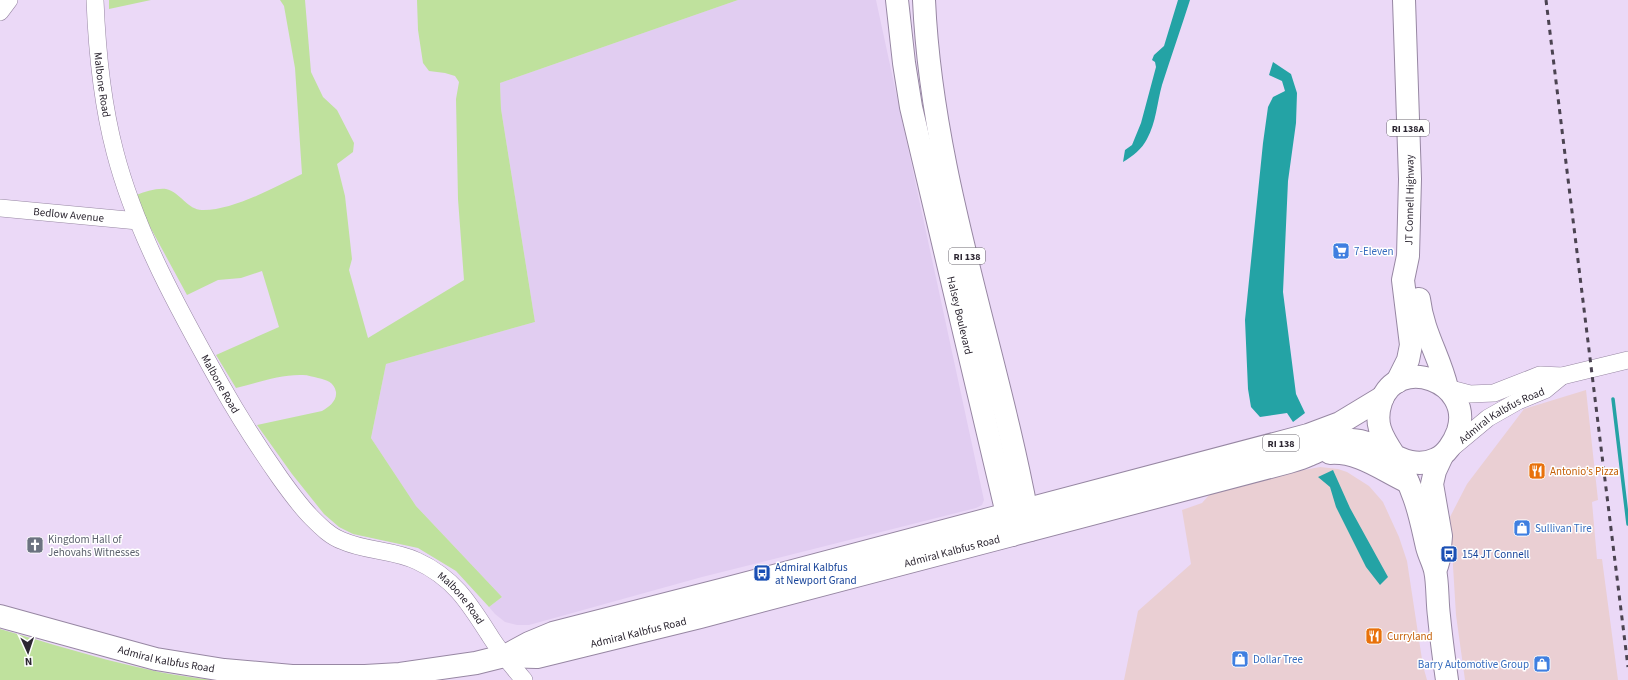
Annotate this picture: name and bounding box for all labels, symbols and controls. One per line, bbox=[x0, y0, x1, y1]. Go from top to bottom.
street label: Malbone Road bbox=[90, 51, 114, 119]
road number: RI 138A bbox=[1387, 120, 1429, 136]
street label: JT Connell Highway bbox=[1401, 154, 1418, 246]
street label: Bedlow Avenue bbox=[33, 204, 105, 226]
supermarket icon: 7-Eleven bbox=[1331, 241, 1351, 261]
place label: 7-Eleven bbox=[1354, 244, 1394, 259]
road number: RI 138 bbox=[949, 248, 985, 264]
street label: Halsey Boulevard bbox=[943, 275, 976, 356]
street label: Malbone Road bbox=[197, 352, 243, 416]
street label: Admiral Kalbfus Road bbox=[1456, 384, 1547, 447]
road number: RI 138 bbox=[1263, 435, 1299, 451]
restaurant icon: Antonio’s Pizza bbox=[1527, 461, 1547, 481]
place label: Antonio’s Pizza bbox=[1550, 464, 1619, 479]
shop icon: Sullivan Tire bbox=[1512, 518, 1532, 538]
place label: Sullivan Tire bbox=[1535, 521, 1592, 536]
place label: Kingdom Hall of Jehovahs Witnesses bbox=[48, 532, 140, 560]
street label: Admiral Kalbfus Road bbox=[903, 532, 1002, 571]
church icon: Kingdom Hall of Jehovahs Witnesses bbox=[25, 535, 45, 555]
bus stop icon: 154 JT Connell bbox=[1439, 544, 1459, 564]
place label: 154 JT Connell bbox=[1462, 547, 1530, 562]
place label: Admiral Kalbfus at Newport Grand bbox=[775, 560, 857, 588]
bus stop icon: Admiral Kalbfus at Newport Grand bbox=[752, 563, 772, 583]
street label: Malbone Road bbox=[434, 568, 488, 627]
street label: Admiral Kalbfus Road bbox=[589, 614, 688, 652]
restaurant icon: Curryland bbox=[1364, 626, 1384, 646]
place label: Curryland bbox=[1387, 629, 1433, 644]
north arrow bbox=[8, 632, 48, 672]
street label: Admiral Kalbfus Road bbox=[116, 642, 216, 676]
shop icon: Dollar Tree bbox=[1230, 649, 1250, 669]
place label: Dollar Tree bbox=[1253, 652, 1303, 667]
text: N bbox=[24, 654, 33, 669]
shop icon: Barry Automotive Group bbox=[1532, 654, 1552, 674]
place label: Barry Automotive Group bbox=[1418, 657, 1529, 672]

